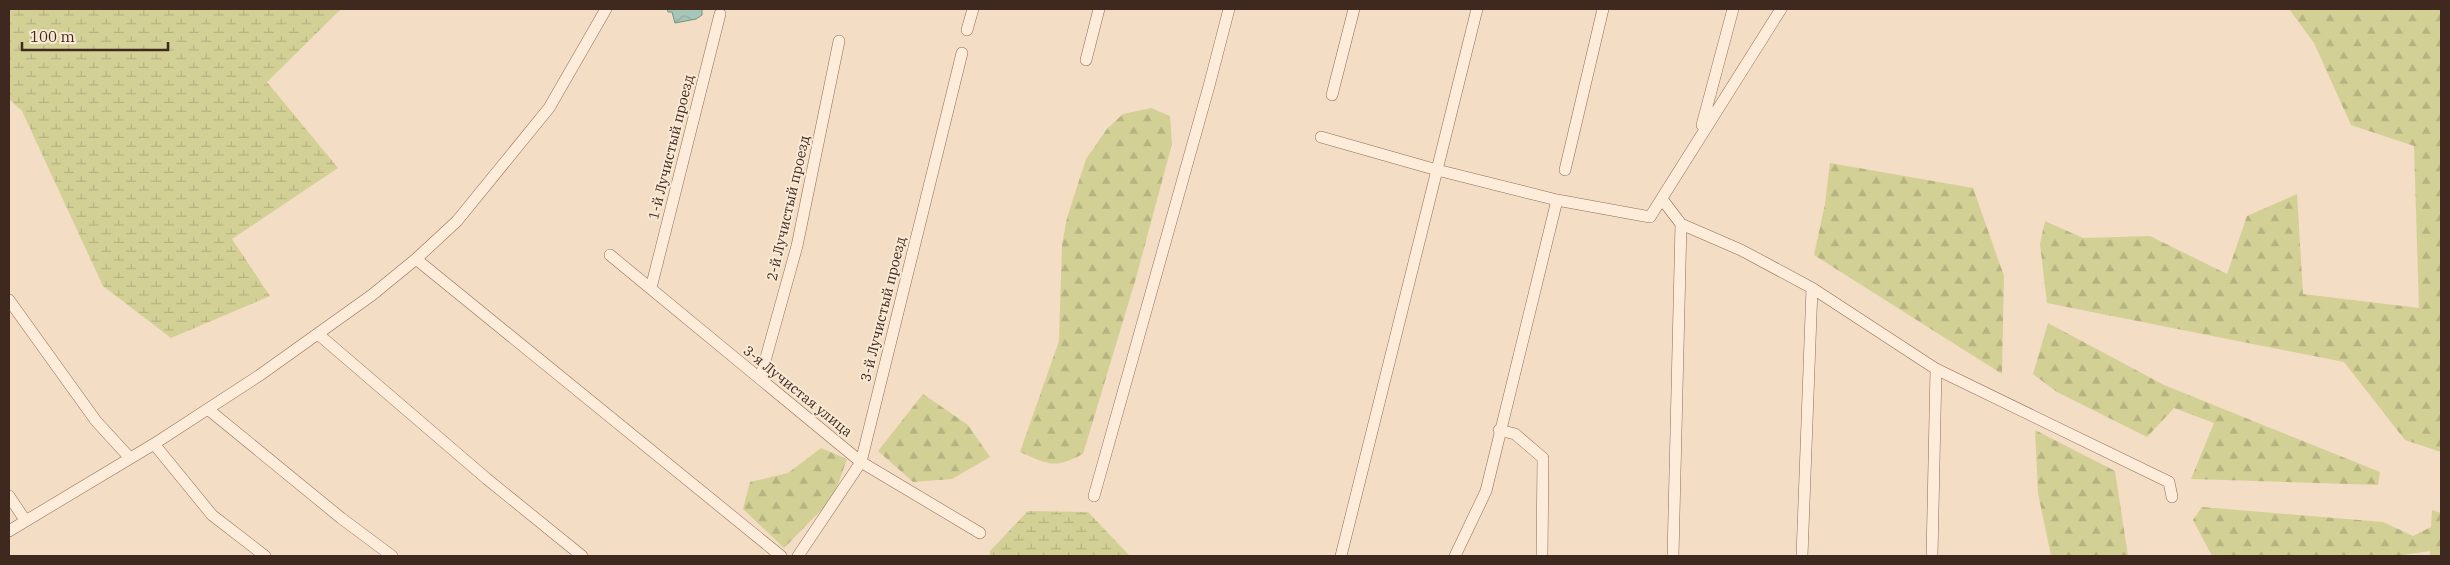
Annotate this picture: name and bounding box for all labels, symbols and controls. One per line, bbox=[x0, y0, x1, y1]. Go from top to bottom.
scale bar bbox=[22, 20, 169, 52]
text: 100 m bbox=[30, 27, 75, 46]
street label: 1-й Лучистый проезд bbox=[644, 72, 698, 221]
street label: 2-й Лучистый проезд bbox=[762, 133, 814, 282]
street label: 3-й Лучистый проезд bbox=[856, 234, 910, 383]
street label: 3-я Лучистая улица bbox=[740, 341, 857, 441]

